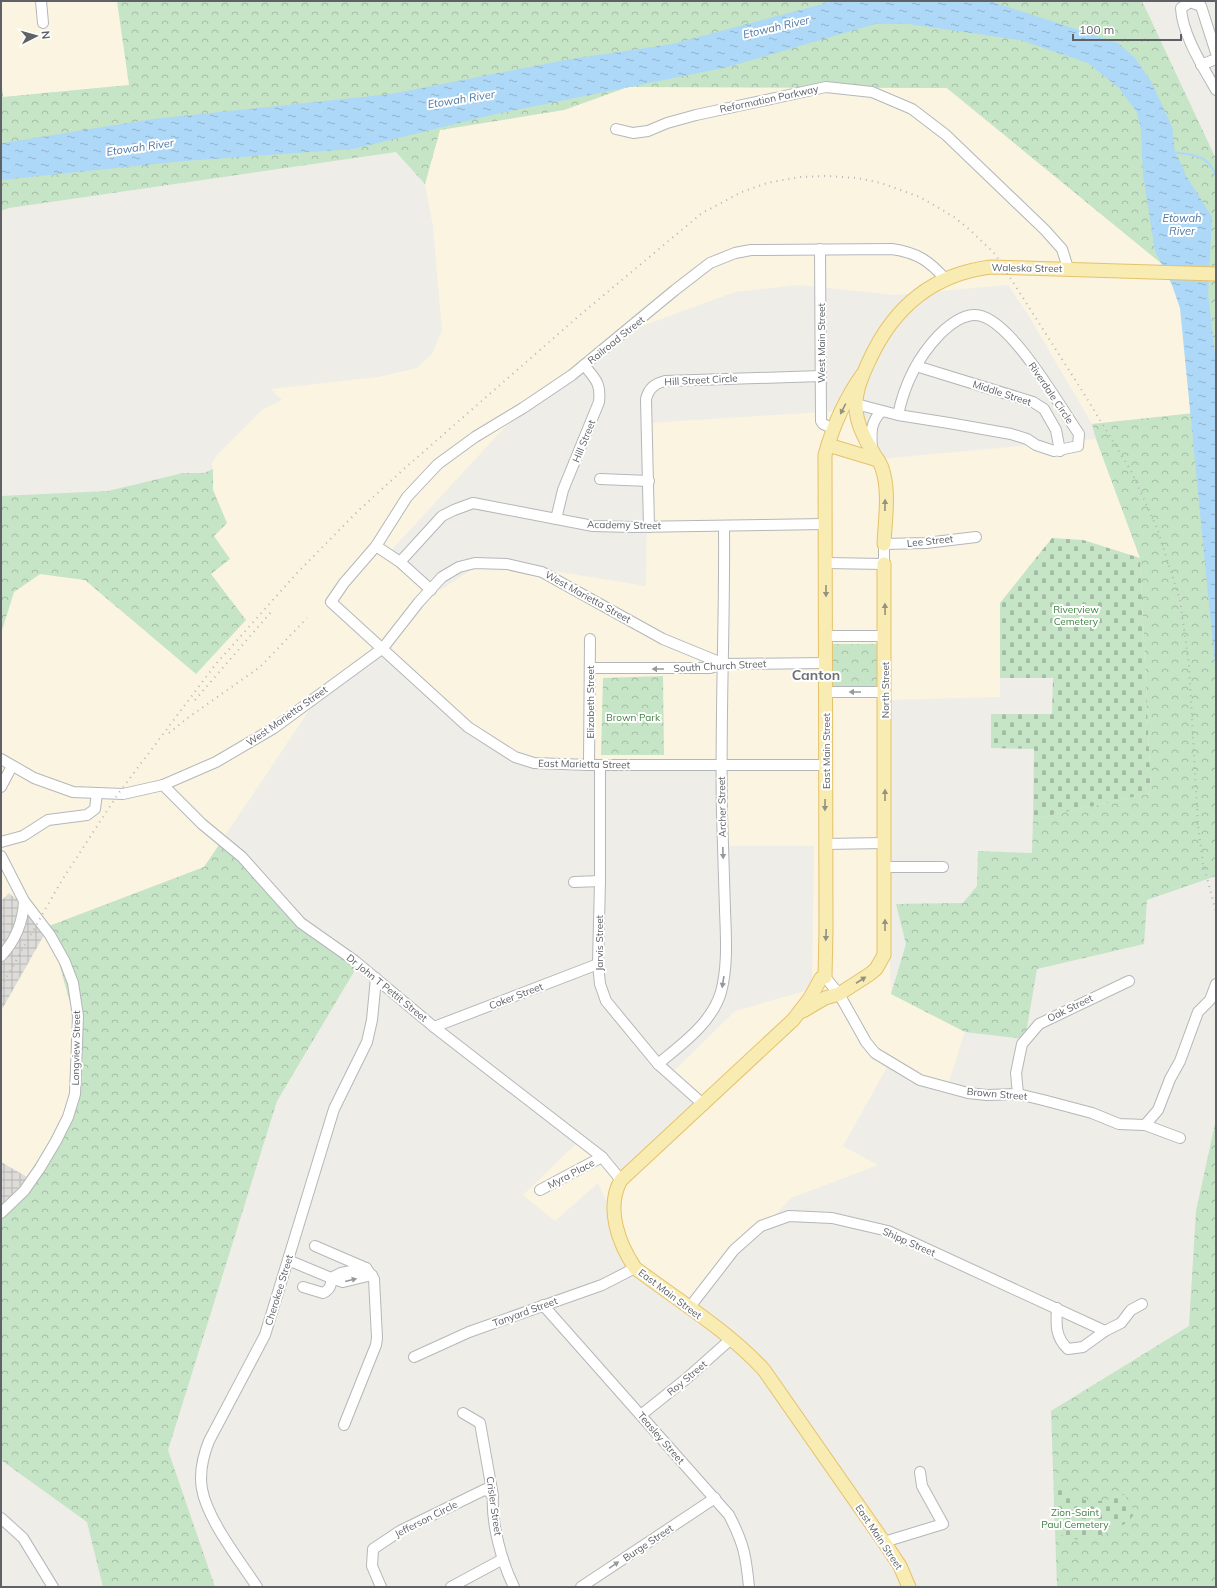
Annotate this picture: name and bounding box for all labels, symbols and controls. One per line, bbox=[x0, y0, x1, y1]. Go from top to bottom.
water label: Etowah River bbox=[741, 12, 812, 41]
north arrow bbox=[16, 16, 56, 56]
scale bar bbox=[1073, 16, 1181, 42]
text: 100 m bbox=[1079, 22, 1114, 37]
text: N bbox=[39, 30, 53, 40]
street label: Reformation Parkway bbox=[719, 82, 820, 116]
water label: Etowah River bbox=[426, 87, 497, 111]
water label: Etowah River bbox=[105, 135, 176, 159]
water label: Etowah River bbox=[1163, 211, 1201, 238]
street label: Waleska Street bbox=[992, 261, 1063, 275]
street label: West Main Street bbox=[815, 302, 828, 383]
street label: Railroad Street bbox=[585, 313, 647, 367]
street label: Riverdale Circle bbox=[1026, 360, 1076, 426]
street label: Hill Street Circle bbox=[664, 372, 738, 388]
street label: Middle Street bbox=[971, 377, 1034, 409]
one-way arrow bbox=[839, 403, 846, 415]
street label: Hill Street bbox=[570, 417, 599, 464]
one-way arrow bbox=[882, 498, 888, 511]
street label: Academy Street bbox=[587, 518, 662, 532]
street label: Lee Street bbox=[906, 532, 954, 550]
street label: West Marietta Street bbox=[543, 568, 634, 626]
one-way arrow bbox=[823, 585, 829, 598]
one-way arrow bbox=[882, 602, 888, 615]
park label: Riverview Cemetery bbox=[1053, 603, 1099, 628]
street label: South Church Street bbox=[673, 657, 767, 675]
street label: North Street bbox=[879, 661, 892, 718]
street label: Elizabeth Street bbox=[584, 665, 597, 738]
one-way arrow bbox=[651, 666, 664, 672]
district label: Canton bbox=[792, 666, 840, 684]
street label: West Marietta Street bbox=[244, 683, 331, 749]
one-way arrow bbox=[848, 689, 861, 695]
park label: Brown Park bbox=[606, 711, 661, 724]
street label: East Main Street bbox=[820, 713, 833, 789]
street label: East Marietta Street bbox=[538, 757, 631, 771]
street label: Archer Street bbox=[715, 776, 729, 838]
one-way arrow bbox=[882, 788, 888, 801]
one-way arrow bbox=[822, 799, 828, 812]
one-way arrow bbox=[720, 847, 727, 859]
street label: Jarvis Street bbox=[593, 914, 606, 971]
one-way arrow bbox=[882, 918, 888, 931]
one-way arrow bbox=[823, 929, 829, 942]
street label: Dr John T Pettit Street bbox=[344, 951, 430, 1025]
one-way arrow bbox=[719, 976, 725, 988]
one-way arrow bbox=[855, 976, 867, 983]
street label: Coker Street bbox=[487, 980, 545, 1012]
street label: Oak Street bbox=[1045, 991, 1095, 1025]
street label: Longview Street bbox=[69, 1010, 83, 1086]
street label: Brown Street bbox=[966, 1085, 1028, 1103]
street label: Myra Place bbox=[545, 1156, 597, 1192]
street label: Shipp Street bbox=[880, 1225, 938, 1260]
street label: Cherokee Street bbox=[262, 1252, 296, 1327]
street label: East Main Street bbox=[636, 1266, 705, 1322]
one-way arrow bbox=[345, 1276, 358, 1282]
street label: Tanyard Street bbox=[491, 1294, 560, 1330]
street label: Roy Street bbox=[664, 1357, 710, 1398]
street label: Teasley Street bbox=[635, 1409, 688, 1467]
street label: Crisler Street bbox=[483, 1476, 505, 1537]
street label: Jefferson Circle bbox=[392, 1498, 460, 1540]
street label: East Main Street bbox=[852, 1502, 906, 1573]
park label: Zion-Saint Paul Cemetery bbox=[1041, 1506, 1109, 1531]
street label: Burge Street bbox=[620, 1521, 676, 1565]
one-way arrow bbox=[608, 1562, 619, 1569]

